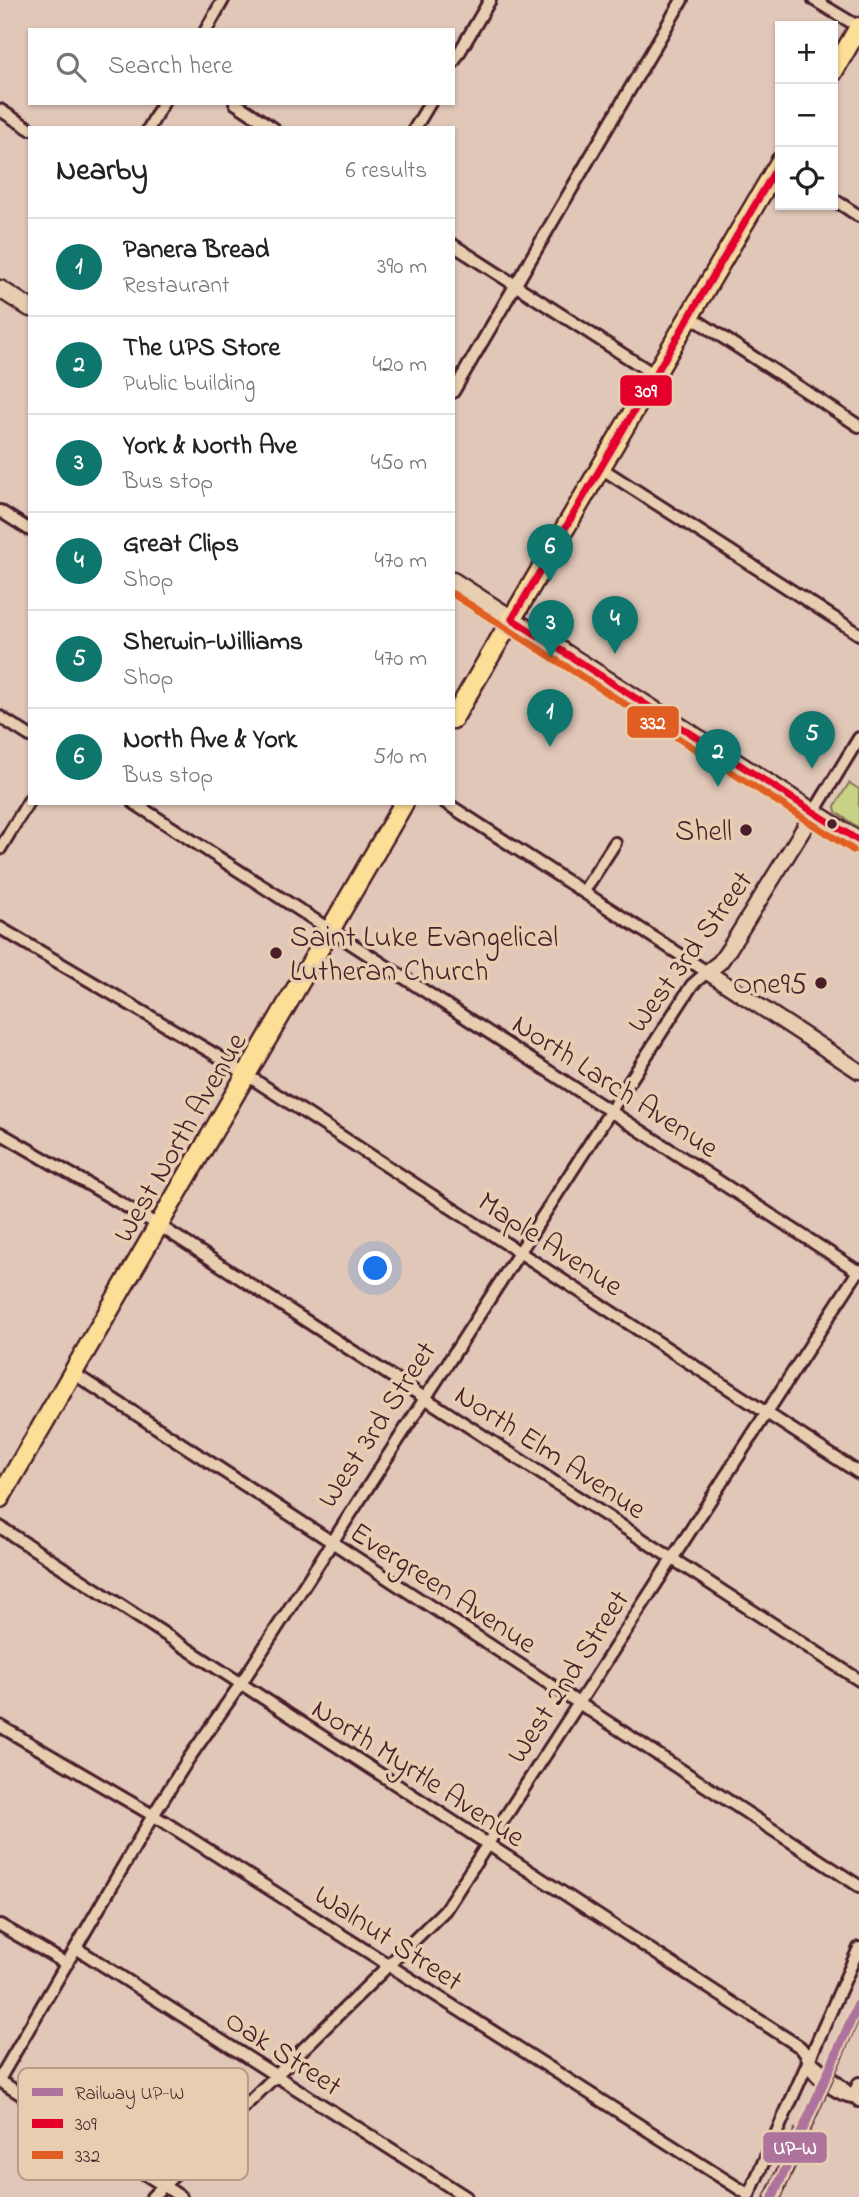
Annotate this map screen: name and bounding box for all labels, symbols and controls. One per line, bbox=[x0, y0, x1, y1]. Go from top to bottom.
map controls bbox=[775, 21, 838, 210]
button: + bbox=[775, 21, 838, 84]
search box bbox=[28, 28, 455, 105]
icon: search bbox=[52, 48, 90, 86]
text: Search here bbox=[108, 48, 233, 86]
button: − bbox=[775, 84, 838, 147]
button: locate bbox=[775, 147, 838, 210]
text: Nearby bbox=[56, 150, 148, 194]
text: 6 results bbox=[346, 155, 427, 188]
text: Panera Bread bbox=[123, 232, 269, 270]
text: 1 bbox=[75, 251, 83, 284]
text: 390 m bbox=[377, 251, 427, 284]
text: Restaurant bbox=[123, 270, 230, 303]
text: The UPS Store bbox=[123, 330, 280, 368]
text: 2 bbox=[73, 349, 85, 382]
text: 420 m bbox=[373, 349, 427, 382]
text: Public building bbox=[123, 368, 255, 401]
line badge: 309 bbox=[619, 374, 673, 407]
text: 309 bbox=[634, 379, 657, 406]
text: York & North Ave bbox=[123, 428, 297, 466]
text: 3 bbox=[74, 447, 84, 480]
text: 450 m bbox=[371, 447, 427, 480]
text: Bus stop bbox=[123, 466, 213, 499]
pin: 6 bbox=[527, 524, 573, 582]
text: Great Clips bbox=[123, 526, 239, 564]
text: 4 bbox=[74, 545, 84, 578]
text: 470 m bbox=[375, 545, 427, 578]
text: Shop bbox=[123, 564, 173, 597]
pin: 4 bbox=[592, 596, 638, 654]
pin: 3 bbox=[528, 600, 574, 658]
text: Sherwin-Williams bbox=[123, 624, 303, 662]
text: 5 bbox=[72, 643, 86, 676]
text: 470 m bbox=[375, 643, 427, 676]
text: Shop bbox=[123, 662, 173, 695]
pin: 1 bbox=[527, 689, 573, 747]
line badge: 332 bbox=[626, 705, 680, 739]
text: 332 bbox=[639, 711, 666, 738]
pin: 5 bbox=[789, 711, 835, 769]
text: North Ave & York bbox=[123, 722, 297, 760]
pin: 2 bbox=[695, 729, 741, 787]
text: 6 bbox=[74, 741, 84, 774]
text: 510 m bbox=[373, 741, 427, 774]
text: Bus stop bbox=[123, 760, 213, 793]
place label: Shell bbox=[675, 811, 732, 855]
unlabelled marker bbox=[825, 817, 839, 831]
marker: Shell bbox=[738, 822, 754, 838]
street label: West 3rd Street bbox=[617, 862, 765, 1043]
place label: Saint Luke Evangelical Lutheran Church bbox=[290, 917, 558, 995]
marker: Saint Luke Evangelical Lutheran Church bbox=[268, 945, 284, 961]
place label: One95 bbox=[733, 964, 807, 1008]
marker: One95 bbox=[813, 975, 829, 991]
street label: North Larch Avenue bbox=[502, 1004, 727, 1171]
street label: West North Avenue bbox=[103, 1025, 260, 1252]
street label: Maple Avenue bbox=[468, 1182, 631, 1309]
your location bbox=[358, 1251, 392, 1285]
street label: West 3rd Street bbox=[308, 1333, 449, 1518]
street label: North Elm Avenue bbox=[445, 1375, 654, 1532]
street label: Evergreen Avenue bbox=[340, 1512, 545, 1667]
street label: West 2nd Street bbox=[497, 1582, 642, 1773]
street label: North Myrtle Avenue bbox=[302, 1689, 533, 1861]
street label: Walnut Street bbox=[304, 1875, 470, 2004]
street label: Oak Street bbox=[215, 2000, 350, 2109]
legend bbox=[18, 2068, 248, 2180]
text: Railway UP-W bbox=[75, 2081, 184, 2109]
text: 309 bbox=[75, 2112, 97, 2139]
line badge: UP-W bbox=[762, 2131, 828, 2164]
text: UP-W bbox=[773, 2136, 817, 2163]
text: 332 bbox=[75, 2144, 100, 2171]

